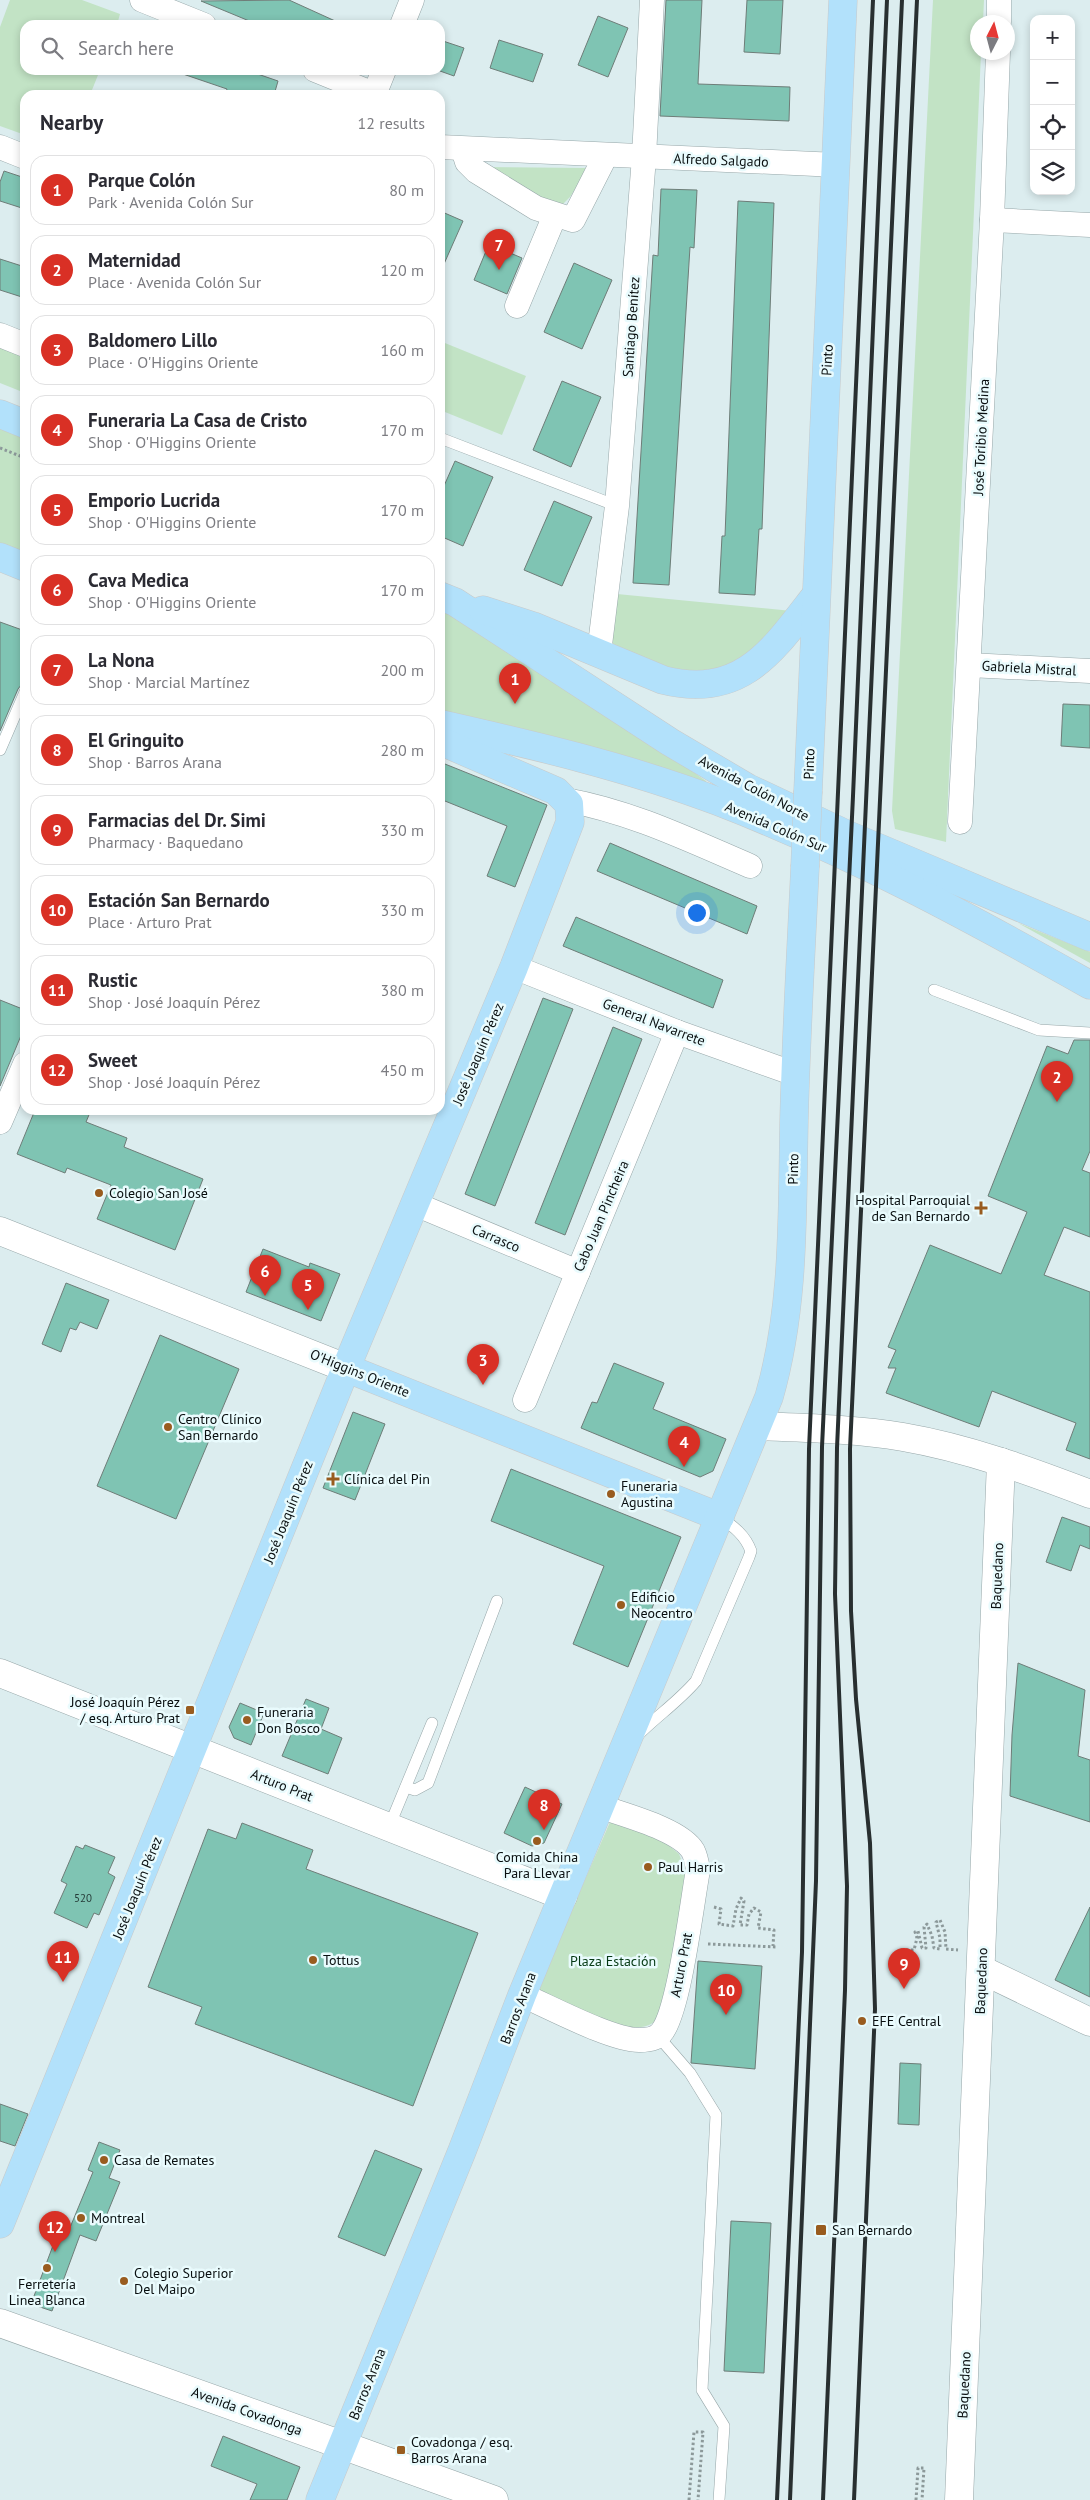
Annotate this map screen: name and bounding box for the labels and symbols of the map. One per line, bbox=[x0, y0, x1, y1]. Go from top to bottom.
north arrow bbox=[970, 15, 1015, 60]
street label: Alfredo Salgado bbox=[673, 149, 769, 171]
pin: 7 bbox=[483, 229, 515, 270]
street label: Santiago Benítez bbox=[619, 276, 643, 378]
street label: Pinto bbox=[817, 344, 837, 376]
street label: José Toribio Medina bbox=[969, 378, 993, 497]
street label: Gabriela Mistral bbox=[981, 657, 1077, 679]
pin: 1 bbox=[499, 663, 531, 704]
street label: Pinto bbox=[799, 748, 819, 780]
street label: Avenida Colón Norte bbox=[696, 751, 812, 825]
street label: Avenida Colón Sur bbox=[722, 797, 830, 857]
your location bbox=[684, 900, 710, 926]
street label: General Navarrete bbox=[600, 994, 708, 1050]
street label: José Joaquín Pérez bbox=[448, 1000, 508, 1109]
pin: 2 bbox=[1041, 1061, 1073, 1102]
street label: Pinto bbox=[784, 1153, 802, 1185]
street label: Cabo Juan Pincheira bbox=[569, 1158, 633, 1274]
place label: Colegio San José bbox=[109, 1184, 208, 1202]
marker: Colegio San José bbox=[93, 1187, 105, 1199]
place label: Hospital Parroquial de San Bernardo bbox=[855, 1191, 970, 1225]
marker: Hospital Parroquial de San Bernardo bbox=[974, 1201, 988, 1215]
street label: Carrasco bbox=[469, 1220, 523, 1256]
pin: 6 bbox=[249, 1255, 281, 1296]
pin: 5 bbox=[292, 1269, 324, 1310]
pin: 3 bbox=[467, 1344, 499, 1385]
street label: O'Higgins Oriente bbox=[308, 1345, 412, 1401]
place label: Centro Clínico San Bernardo bbox=[178, 1410, 262, 1444]
marker: Centro Clínico San Bernardo bbox=[162, 1421, 174, 1433]
pin: 4 bbox=[668, 1426, 700, 1467]
street label: José Joaquín Pérez bbox=[259, 1458, 317, 1567]
place label: Clínica del Pin bbox=[344, 1470, 430, 1488]
marker: Clínica del Pin bbox=[326, 1472, 340, 1486]
place label: Funeraria Agustina bbox=[621, 1477, 678, 1511]
marker: Funeraria Agustina bbox=[605, 1488, 617, 1500]
street label: Baquedano bbox=[987, 1542, 1007, 1610]
place label: Edificio Neocentro bbox=[631, 1588, 693, 1622]
marker: Edificio Neocentro bbox=[615, 1599, 627, 1611]
place label: José Joaquín Pérez / esq. Arturo Prat bbox=[70, 1693, 180, 1727]
place label: Funeraria Don Bosco bbox=[257, 1703, 320, 1737]
marker: José Joaquín Pérez / esq. Arturo Prat bbox=[184, 1704, 196, 1716]
marker: Funeraria Don Bosco bbox=[241, 1714, 253, 1726]
street label: Arturo Prat bbox=[248, 1764, 316, 1806]
pin: 8 bbox=[528, 1789, 560, 1830]
street label: José Joaquín Pérez bbox=[108, 1834, 166, 1943]
marker: Comida China Para Llevar bbox=[531, 1835, 543, 1847]
place label: Comida China Para Llevar bbox=[496, 1848, 578, 1882]
place label: Paul Harris bbox=[658, 1858, 723, 1876]
marker: Paul Harris bbox=[642, 1861, 654, 1873]
house number: 520 bbox=[74, 1891, 92, 1905]
street label: Arturo Prat bbox=[666, 1931, 696, 1999]
pin: 11 bbox=[47, 1941, 79, 1982]
street label: Baquedano bbox=[971, 1947, 991, 2015]
pin: 9 bbox=[888, 1948, 920, 1989]
place label: Tottus bbox=[323, 1951, 360, 1969]
park label: Plaza Estación bbox=[570, 1952, 656, 1970]
marker: Tottus bbox=[307, 1954, 319, 1966]
street label: Barros Arana bbox=[496, 1969, 540, 2047]
pin: 10 bbox=[710, 1974, 742, 2015]
place label: EFE Central bbox=[872, 2012, 941, 2030]
marker: EFE Central bbox=[856, 2015, 868, 2027]
place label: Casa de Remates bbox=[114, 2151, 214, 2169]
marker: Casa de Remates bbox=[98, 2154, 110, 2166]
place label: Montreal bbox=[91, 2209, 145, 2227]
pin: 12 bbox=[39, 2211, 71, 2252]
marker: Montreal bbox=[75, 2212, 87, 2224]
place label: San Bernardo bbox=[832, 2221, 912, 2239]
marker: San Bernardo bbox=[814, 2223, 828, 2237]
marker: Ferretería Linea Blanca bbox=[41, 2262, 53, 2274]
place label: Colegio Superior Del Maipo bbox=[134, 2264, 233, 2298]
place label: Ferretería Linea Blanca bbox=[9, 2275, 85, 2309]
marker: Colegio Superior Del Maipo bbox=[118, 2275, 130, 2287]
street label: Barros Arana bbox=[344, 2345, 390, 2423]
street label: Baquedano bbox=[953, 2351, 975, 2419]
street label: Avenida Covadonga bbox=[189, 2383, 305, 2439]
place label: Covadonga / esq. Barros Arana bbox=[411, 2433, 513, 2467]
marker: Covadonga / esq. Barros Arana bbox=[395, 2444, 407, 2456]

